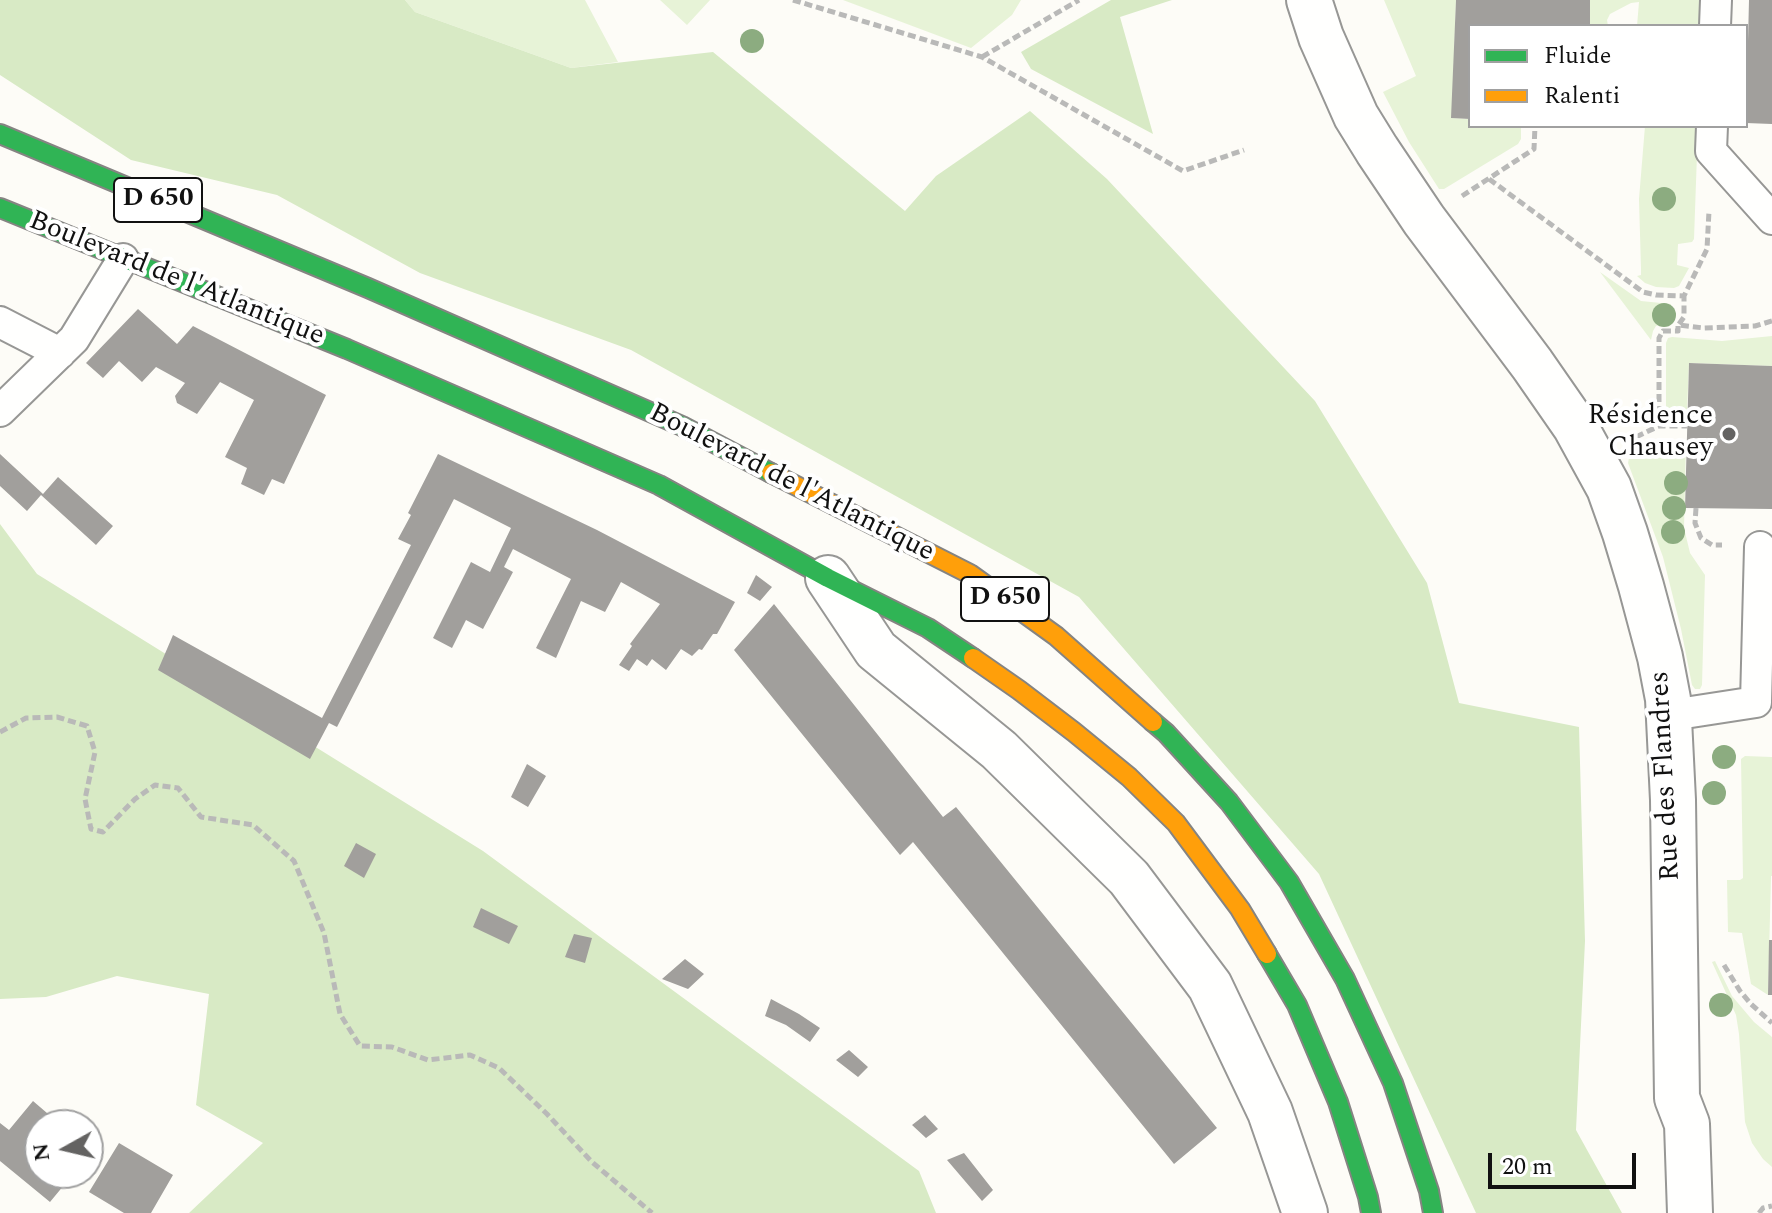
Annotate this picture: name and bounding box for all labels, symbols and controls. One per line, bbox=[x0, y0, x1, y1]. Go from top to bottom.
legend bbox=[1468, 24, 1748, 128]
text: Fluide bbox=[1544, 38, 1611, 74]
text: Ralenti bbox=[1544, 78, 1620, 114]
road number: D 650 bbox=[114, 178, 202, 222]
street label: Boulevard de l'Atlantique bbox=[23, 205, 329, 355]
street label: Boulevard de l'Atlantique bbox=[643, 397, 939, 571]
place label: Résidence Chausey bbox=[1588, 401, 1713, 467]
marker: Résidence Chausey bbox=[1720, 425, 1738, 443]
road number: D 650 bbox=[961, 577, 1049, 621]
street label: Rue des Flandres bbox=[1645, 670, 1689, 882]
north arrow bbox=[24, 1109, 104, 1189]
scale bar bbox=[1492, 1137, 1640, 1187]
text: N bbox=[24, 1141, 59, 1163]
text: 20 m bbox=[1502, 1149, 1553, 1185]

